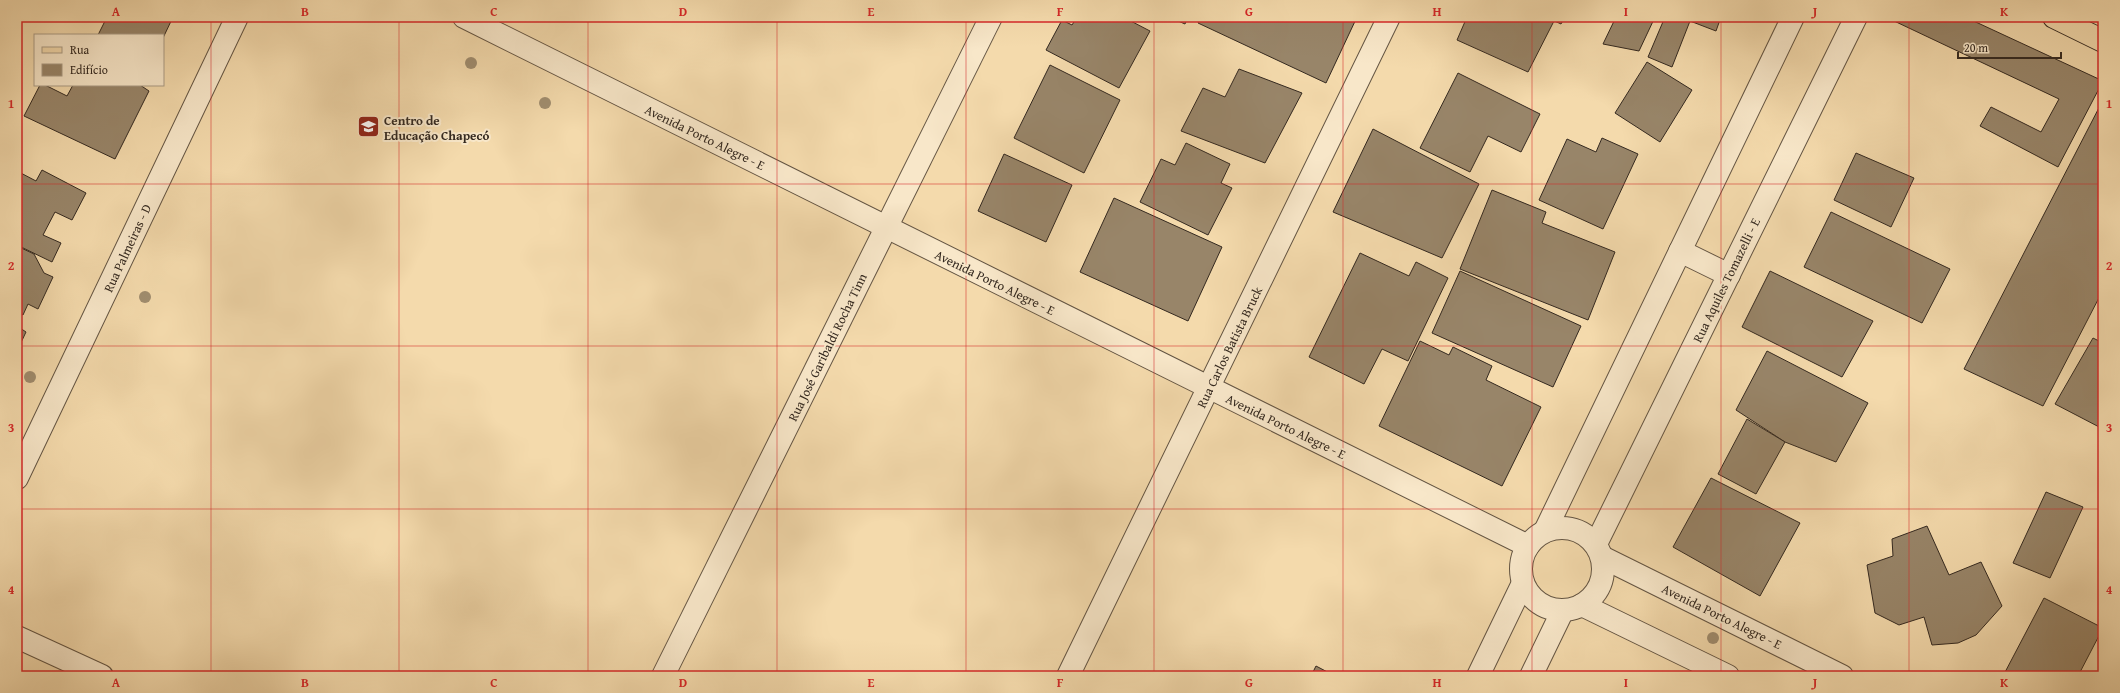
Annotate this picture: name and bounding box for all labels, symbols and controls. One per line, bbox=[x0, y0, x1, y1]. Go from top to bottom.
text: A bbox=[112, 2, 121, 21]
text: B bbox=[301, 2, 309, 21]
text: C bbox=[490, 2, 498, 21]
text: D bbox=[679, 2, 687, 21]
text: E bbox=[868, 2, 875, 21]
text: F bbox=[1057, 2, 1064, 21]
text: G bbox=[1245, 2, 1253, 21]
text: H bbox=[1432, 2, 1442, 21]
text: I bbox=[1624, 2, 1628, 21]
text: J bbox=[1811, 2, 1818, 21]
text: K bbox=[2000, 2, 2009, 21]
legend bbox=[34, 34, 164, 86]
scale bar bbox=[1958, 34, 2061, 60]
text: 20 m bbox=[1964, 39, 1988, 56]
text: Rua bbox=[70, 41, 89, 58]
text: Edifício bbox=[70, 61, 108, 78]
text: 1 bbox=[8, 94, 14, 113]
text: 1 bbox=[2106, 94, 2112, 113]
street label: Avenida Porto Alegre - E bbox=[641, 100, 768, 175]
place label: Centro de Educação Chapecó bbox=[384, 111, 489, 145]
school or university icon: Centro de Educação Chapecó bbox=[355, 114, 381, 140]
street label: Rua Palmeiras - D bbox=[99, 201, 156, 295]
street label: Rua Aquiles Tomazelli - E bbox=[1688, 214, 1765, 346]
street label: Avenida Porto Alegre - E bbox=[931, 245, 1058, 320]
text: 2 bbox=[8, 256, 15, 275]
text: 2 bbox=[2106, 256, 2113, 275]
street label: Rua José Garibaldi Rocha Tinn bbox=[783, 269, 872, 425]
street label: Rua Carlos Batista Bruck bbox=[1192, 283, 1267, 411]
street label: Avenida Porto Alegre - E bbox=[1222, 389, 1349, 464]
text: 3 bbox=[8, 418, 14, 437]
text: 3 bbox=[2106, 418, 2112, 437]
street label: Avenida Porto Alegre - E bbox=[1658, 579, 1785, 654]
text: 4 bbox=[8, 580, 15, 599]
text: 4 bbox=[2106, 580, 2113, 599]
text: A bbox=[112, 673, 121, 692]
text: B bbox=[301, 673, 309, 692]
text: C bbox=[490, 673, 498, 692]
text: D bbox=[679, 673, 687, 692]
text: E bbox=[868, 673, 875, 692]
text: F bbox=[1057, 673, 1064, 692]
text: G bbox=[1245, 673, 1253, 692]
text: H bbox=[1432, 673, 1442, 692]
text: I bbox=[1624, 673, 1628, 692]
text: J bbox=[1811, 673, 1818, 692]
text: K bbox=[2000, 673, 2009, 692]

